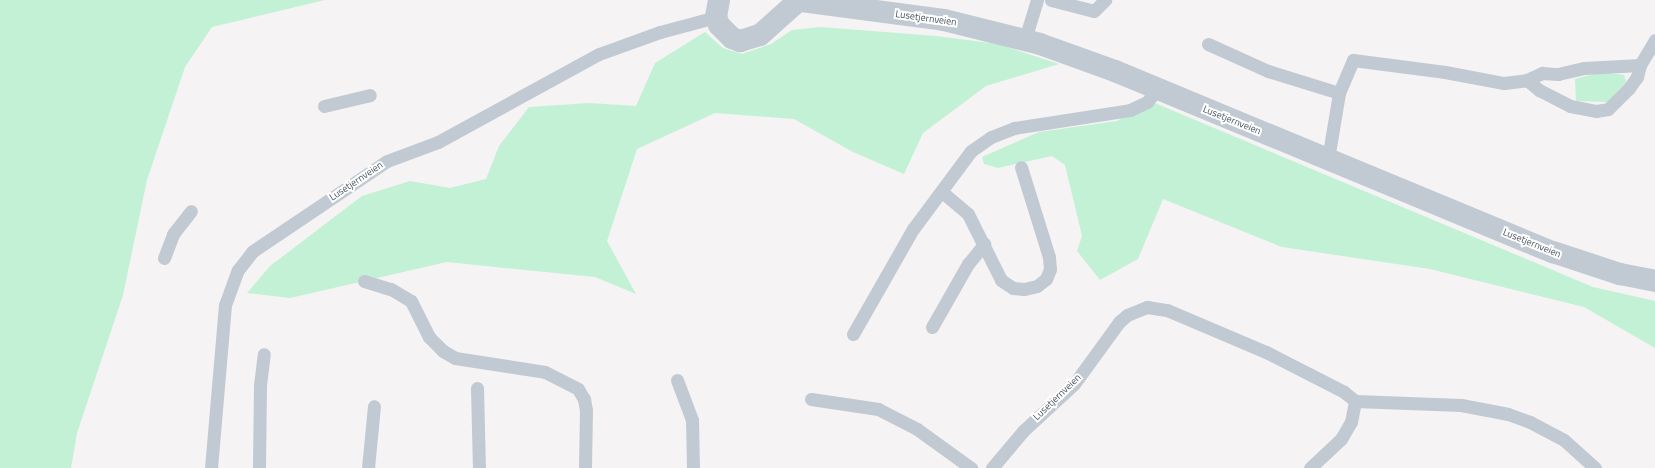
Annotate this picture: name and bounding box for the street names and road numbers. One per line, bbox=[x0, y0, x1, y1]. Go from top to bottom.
street label: Lusetjernveien bbox=[895, 8, 957, 28]
street label: Lusetjernveien bbox=[1201, 103, 1263, 137]
street label: Lusetjernveien bbox=[327, 159, 385, 203]
street label: Lusetjernveien bbox=[1501, 226, 1563, 260]
street label: Lusetjernveien bbox=[1031, 371, 1083, 423]

